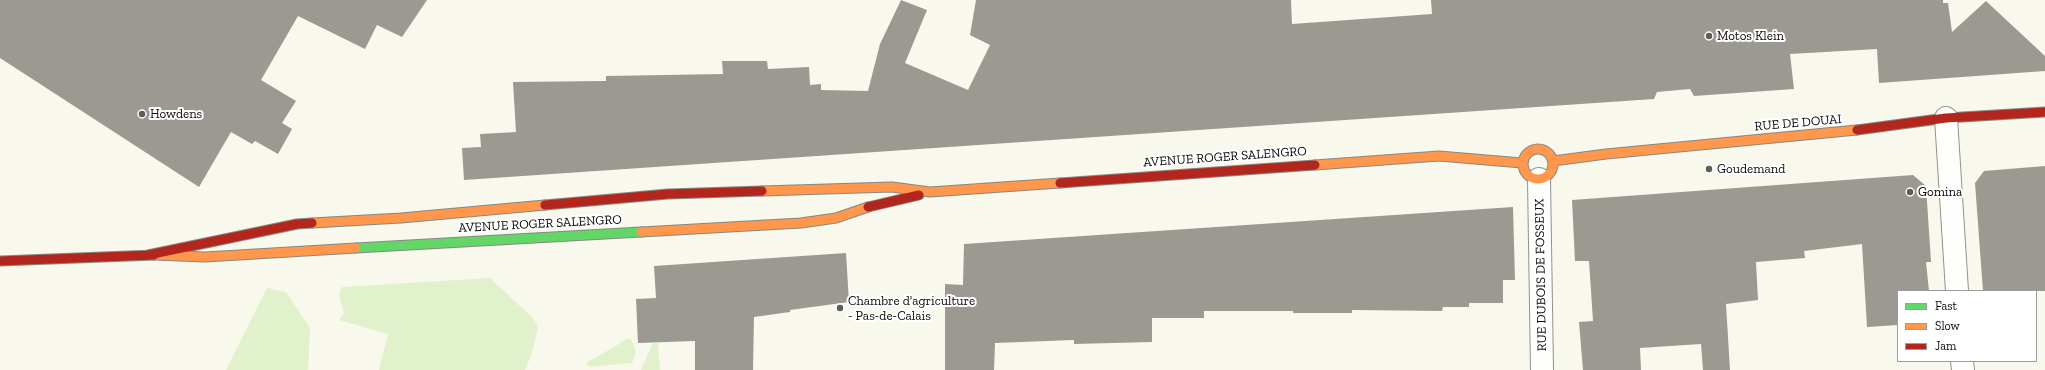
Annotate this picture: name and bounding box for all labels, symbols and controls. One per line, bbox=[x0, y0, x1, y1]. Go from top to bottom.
place label: Motos Klein bbox=[1717, 28, 1784, 44]
marker: Motos Klein bbox=[1704, 31, 1714, 41]
place label: Howdens bbox=[150, 106, 202, 122]
marker: Howdens bbox=[137, 109, 147, 119]
street label: RUE DE DOUAI bbox=[1754, 111, 1842, 135]
street label: AVENUE ROGER SALENGRO bbox=[1143, 144, 1307, 170]
place label: Goudemand bbox=[1717, 161, 1785, 177]
marker: Goudemand bbox=[1704, 164, 1714, 174]
place label: Gomina bbox=[1918, 184, 1962, 200]
marker: Gomina bbox=[1905, 187, 1915, 197]
street label: RUE DUBOIS DE FOSSEUX bbox=[1532, 198, 1550, 352]
street label: AVENUE ROGER SALENGRO bbox=[458, 212, 622, 236]
legend bbox=[1897, 290, 2037, 362]
place label: Chambre d'agriculture - Pas-de-Calais bbox=[848, 293, 975, 324]
text: Fast bbox=[1935, 299, 1957, 313]
marker: Chambre d'agriculture - Pas-de-Calais bbox=[835, 303, 845, 313]
text: Slow bbox=[1935, 319, 1960, 333]
text: Jam bbox=[1935, 339, 1956, 353]

